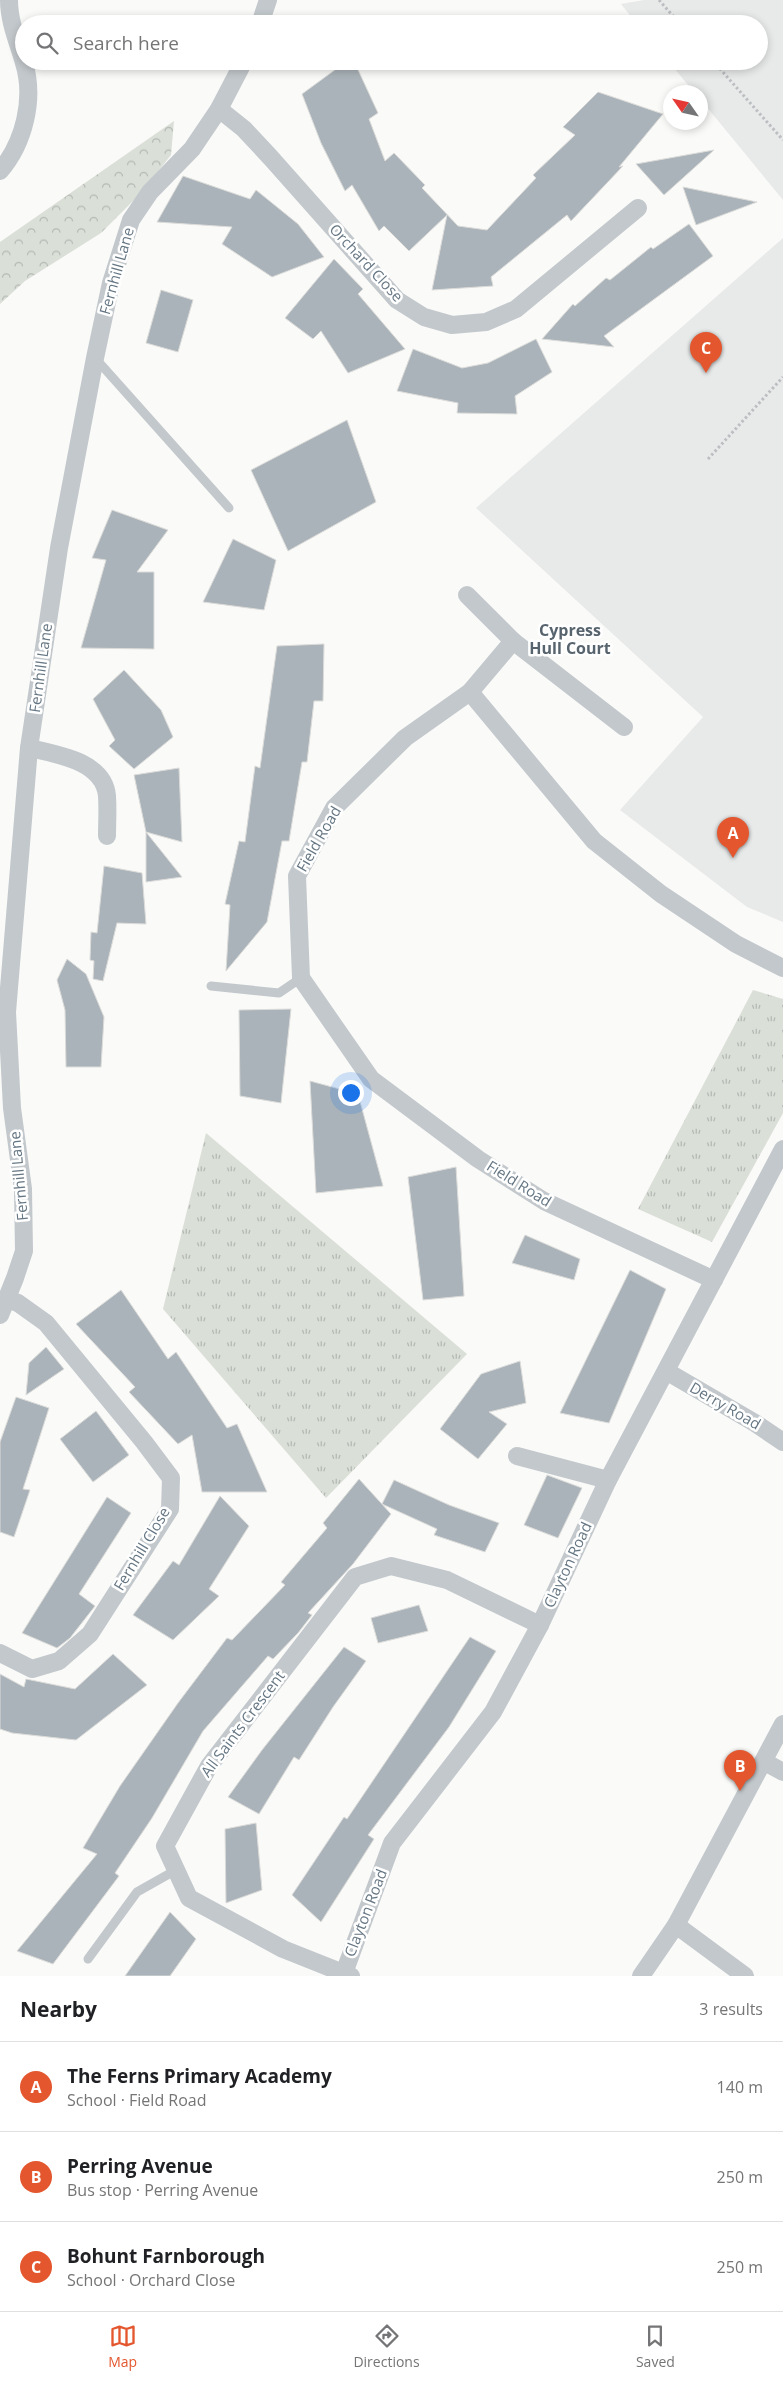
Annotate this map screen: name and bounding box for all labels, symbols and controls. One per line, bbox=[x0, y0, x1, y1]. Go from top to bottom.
search box bbox=[15, 15, 768, 70]
icon: search bbox=[33, 29, 61, 57]
text: Search here bbox=[73, 30, 179, 56]
north arrow bbox=[663, 85, 708, 130]
street label: Orchard Close bbox=[325, 219, 408, 306]
street label: Fernhill Lane bbox=[94, 225, 138, 317]
pin: C bbox=[690, 332, 722, 373]
district label: Cypress Hull Court bbox=[529, 619, 611, 659]
street label: Fernhill Lane bbox=[24, 622, 56, 714]
street label: Field Road bbox=[291, 802, 345, 875]
pin: A bbox=[717, 817, 749, 858]
your location bbox=[338, 1080, 364, 1106]
street label: Fernhill Lane bbox=[4, 1131, 32, 1222]
street label: Field Road bbox=[483, 1155, 556, 1211]
street label: Derry Road bbox=[686, 1377, 765, 1433]
street label: Fernhill Close bbox=[108, 1503, 174, 1594]
street label: Clayton Road bbox=[539, 1519, 596, 1611]
street label: All Saints Crescent bbox=[196, 1666, 289, 1781]
pin: B bbox=[724, 1750, 756, 1791]
street label: Clayton Road bbox=[339, 1866, 391, 1959]
text: Nearby bbox=[20, 1995, 97, 2023]
text: 3 results bbox=[699, 1998, 763, 2020]
text: The Ferns Primary Academy bbox=[67, 2063, 332, 2089]
text: A bbox=[30, 2076, 42, 2098]
text: 140 m bbox=[717, 2076, 763, 2098]
text: School · Field Road bbox=[67, 2089, 207, 2111]
text: Perring Avenue bbox=[67, 2153, 213, 2179]
text: B bbox=[31, 2166, 41, 2188]
text: 250 m bbox=[717, 2166, 763, 2188]
text: Bus stop · Perring Avenue bbox=[67, 2179, 258, 2201]
text: Bohunt Farnborough bbox=[67, 2243, 265, 2269]
text: C bbox=[31, 2256, 41, 2278]
text: 250 m bbox=[717, 2256, 763, 2278]
text: School · Orchard Close bbox=[67, 2269, 235, 2291]
tab: Map bbox=[108, 2322, 137, 2371]
tab: Directions bbox=[353, 2322, 420, 2371]
tab: Saved bbox=[636, 2322, 675, 2371]

